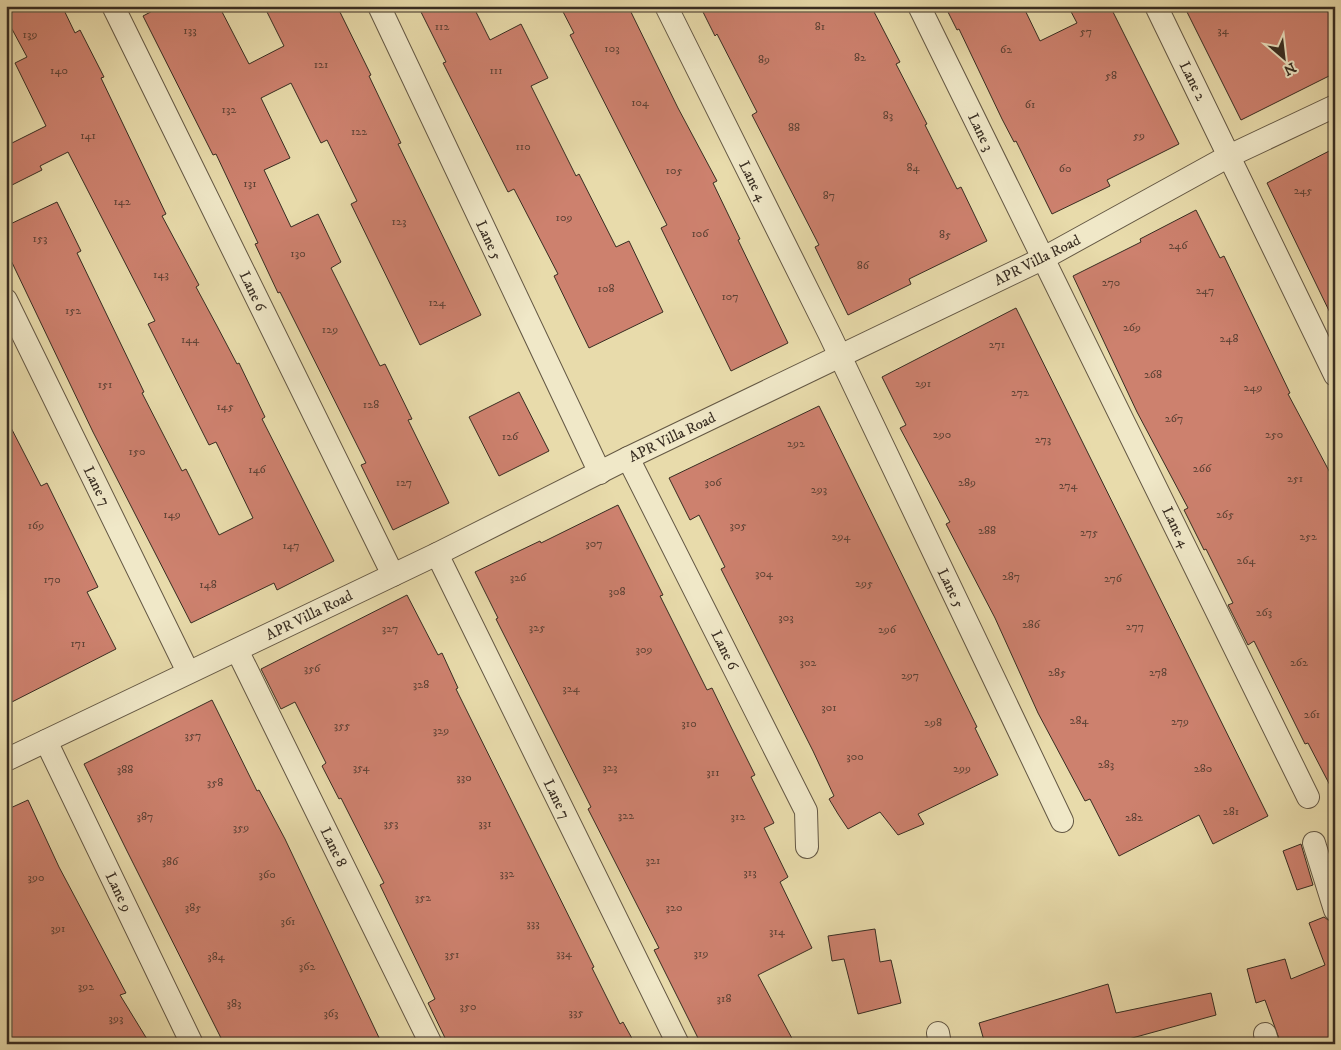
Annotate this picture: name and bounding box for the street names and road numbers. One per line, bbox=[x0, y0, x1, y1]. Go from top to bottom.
street label: Lane 2 bbox=[1175, 58, 1211, 105]
street label: Lane 3 bbox=[963, 110, 998, 154]
street label: Lane 4 bbox=[734, 158, 771, 205]
street label: Lane 5 bbox=[471, 217, 506, 264]
street label: APR Villa Road bbox=[991, 230, 1084, 290]
street label: Lane 6 bbox=[235, 268, 271, 315]
street label: APR Villa Road bbox=[626, 408, 719, 467]
street label: Lane 7 bbox=[79, 463, 114, 509]
street label: Lane 4 bbox=[1158, 504, 1194, 551]
street label: Lane 5 bbox=[933, 565, 968, 612]
street label: APR Villa Road bbox=[263, 586, 356, 645]
street label: Lane 6 bbox=[707, 627, 743, 674]
street label: Lane 7 bbox=[539, 776, 574, 822]
street label: Lane 8 bbox=[316, 824, 351, 870]
street label: Lane 9 bbox=[101, 869, 136, 915]

